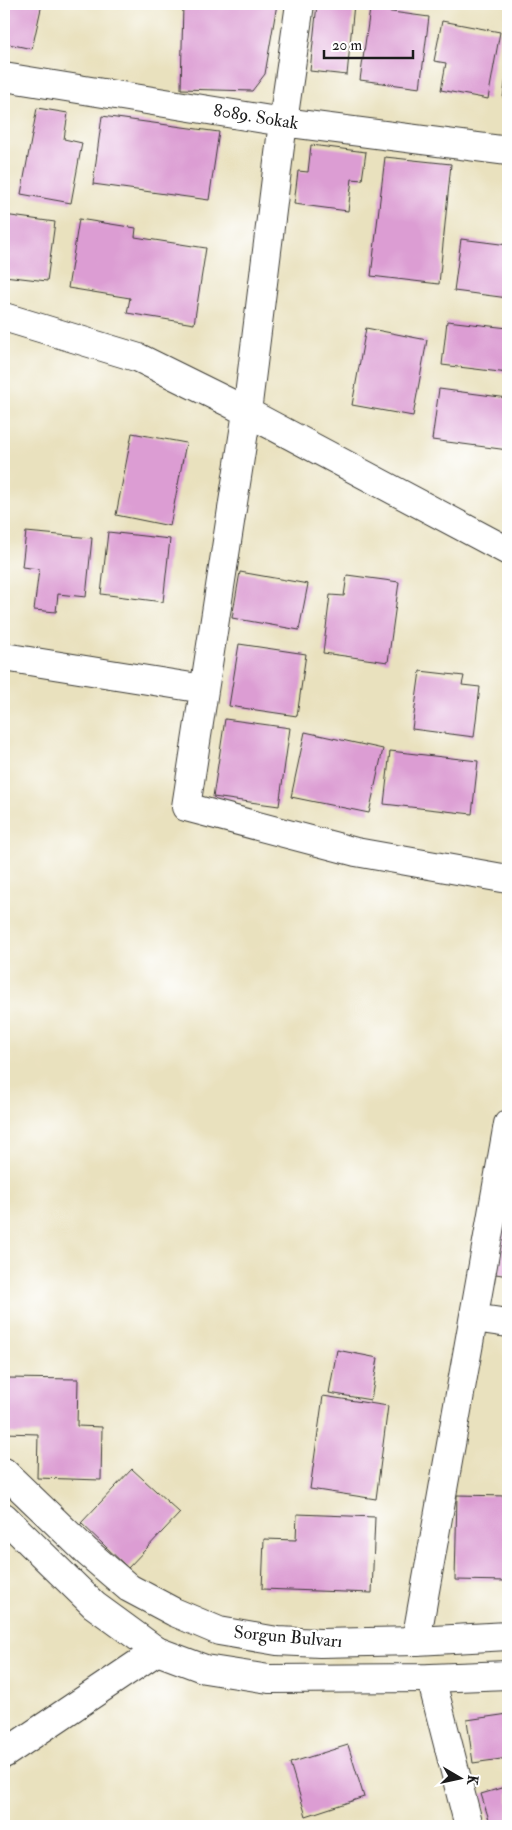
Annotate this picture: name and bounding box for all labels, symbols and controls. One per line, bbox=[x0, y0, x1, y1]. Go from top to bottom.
scale bar bbox=[324, 28, 413, 60]
text: 20 m bbox=[332, 36, 362, 55]
street label: 8089. Sokak bbox=[212, 99, 300, 135]
street label: Sorgun Bulvarı bbox=[233, 1621, 343, 1653]
north arrow bbox=[434, 1752, 484, 1802]
text: K bbox=[463, 1774, 482, 1787]

